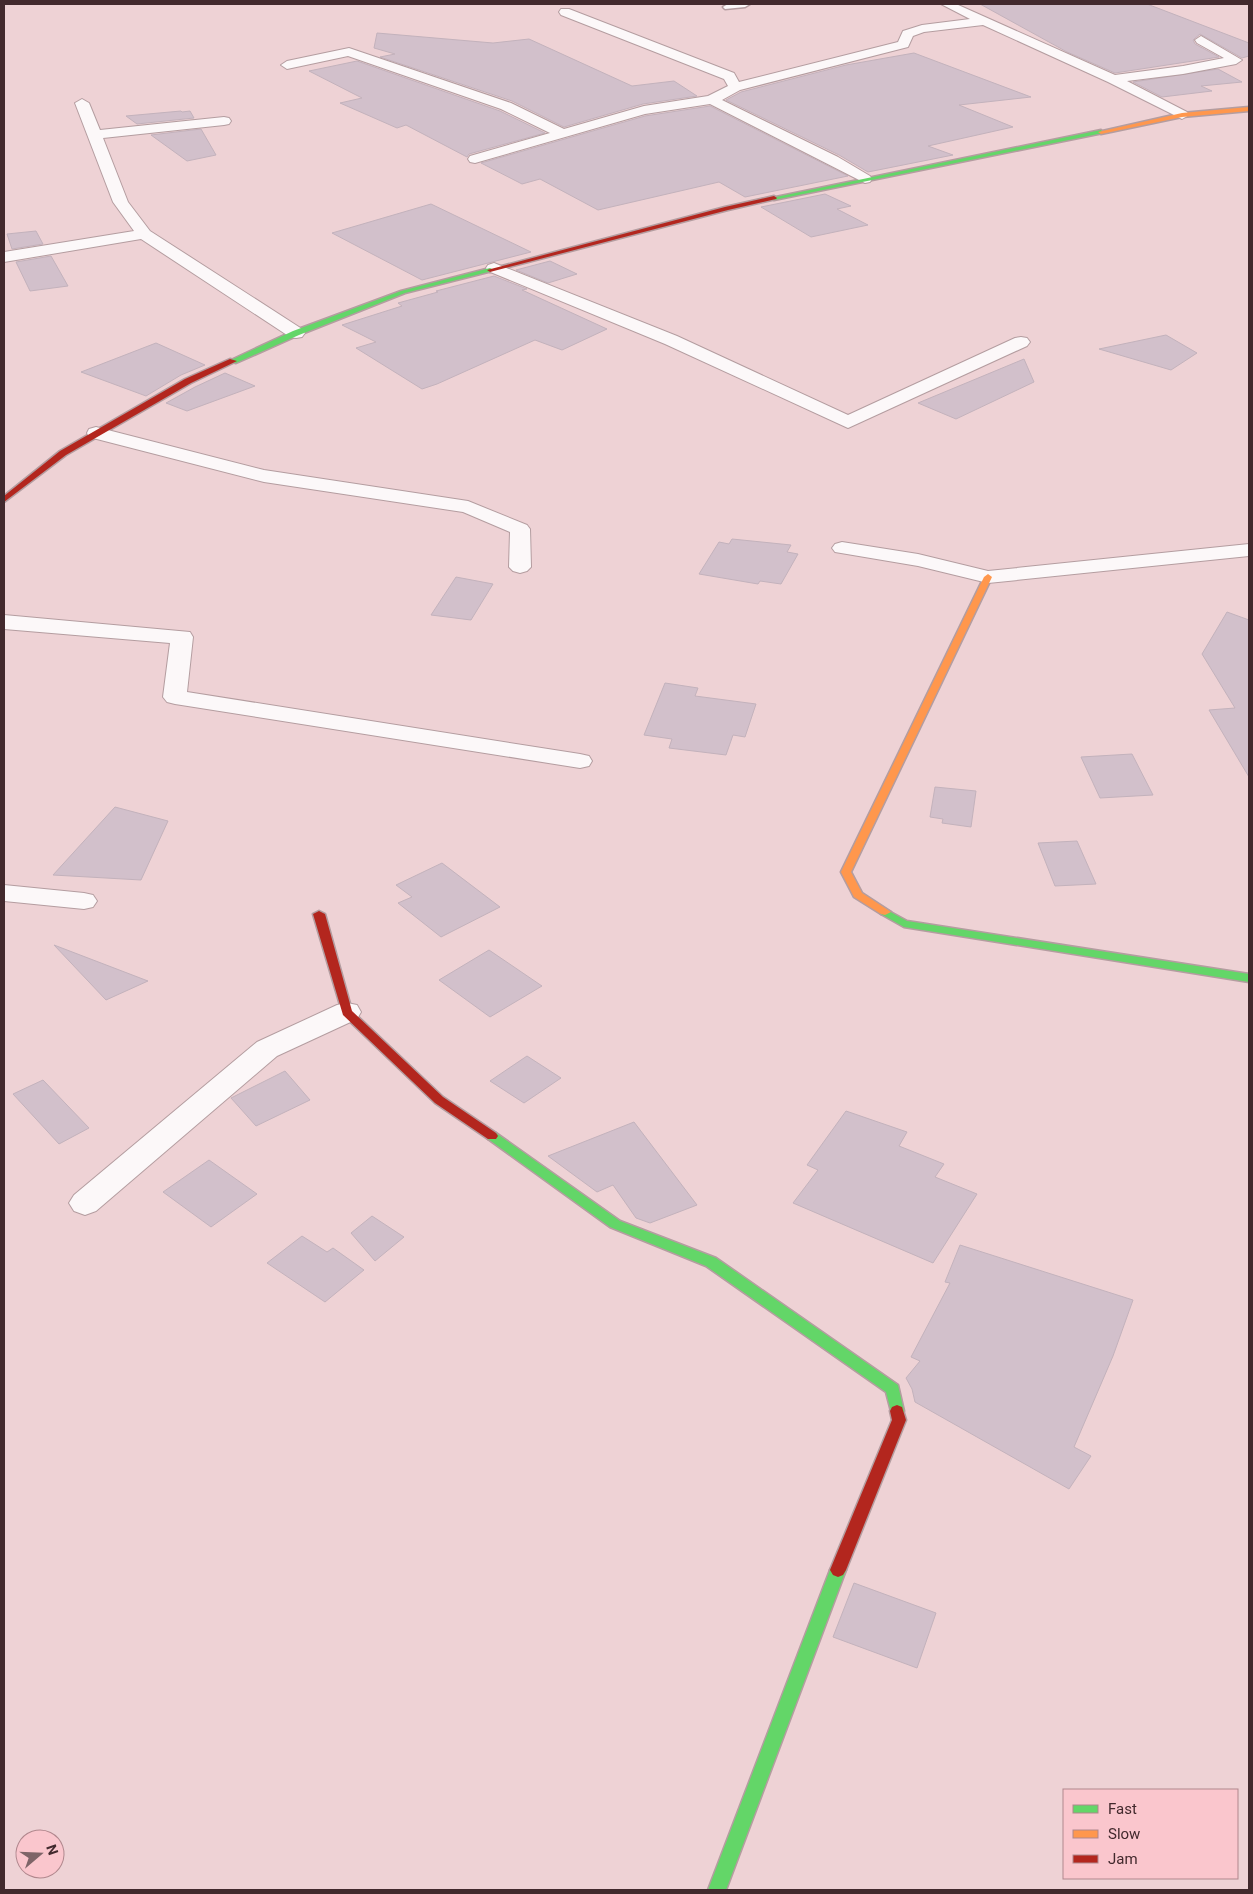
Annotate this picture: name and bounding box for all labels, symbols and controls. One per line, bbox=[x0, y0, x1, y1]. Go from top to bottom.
legend bbox=[1063, 1789, 1238, 1879]
text: Fast bbox=[1108, 1800, 1137, 1818]
text: Slow bbox=[1108, 1825, 1140, 1843]
north arrow bbox=[15, 1829, 65, 1879]
text: N bbox=[43, 1842, 61, 1857]
text: Jam bbox=[1108, 1850, 1138, 1868]

